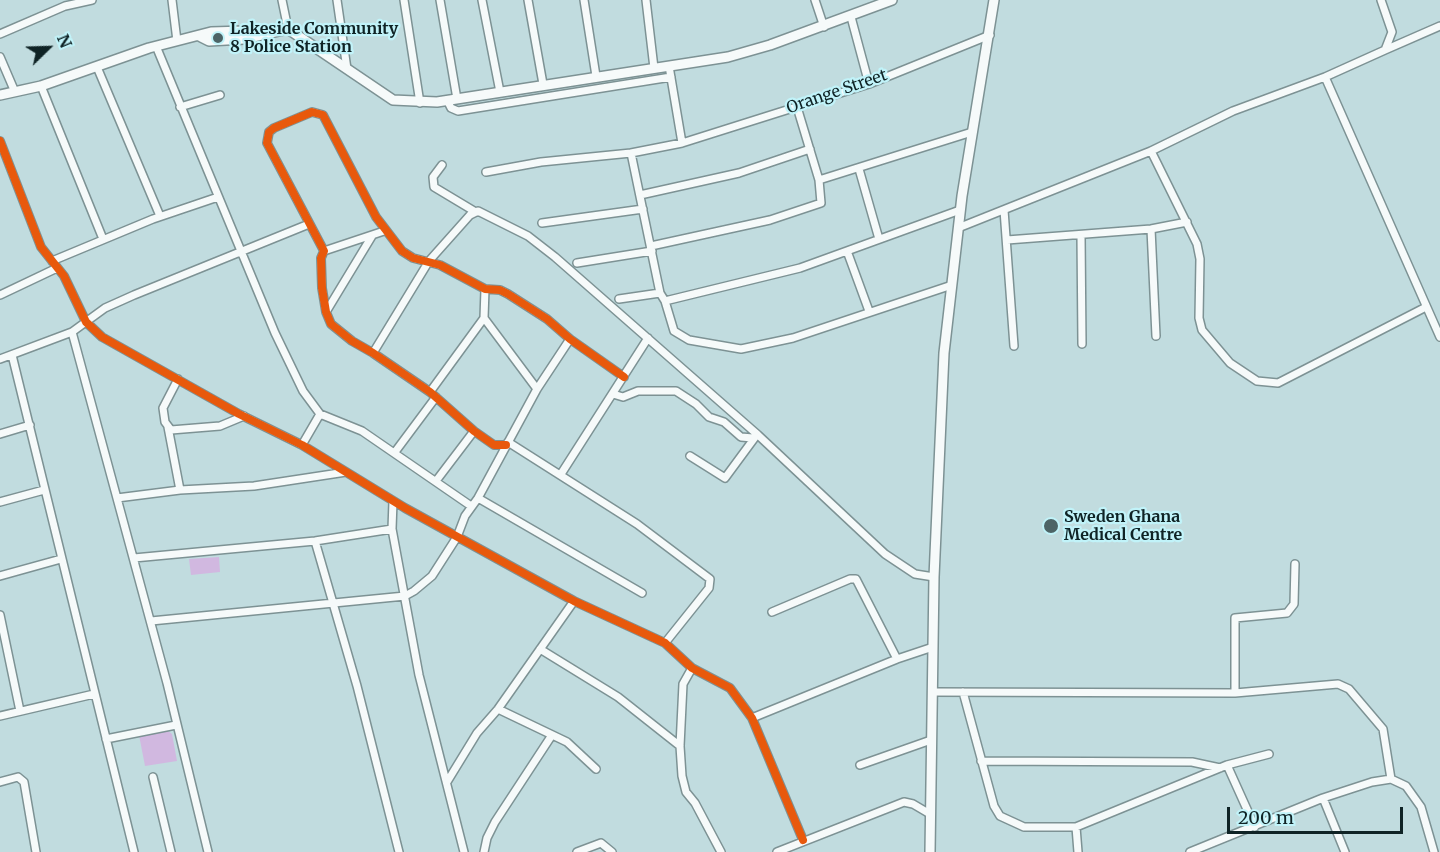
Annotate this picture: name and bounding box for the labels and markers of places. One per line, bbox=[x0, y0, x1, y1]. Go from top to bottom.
place label: Lakeside Community 8 Police Station bbox=[230, 19, 398, 57]
marker: Lakeside Community 8 Police Station bbox=[211, 31, 225, 45]
place label: Sweden Ghana Medical Centre bbox=[1064, 507, 1182, 545]
marker: Sweden Ghana Medical Centre bbox=[1042, 517, 1060, 535]

